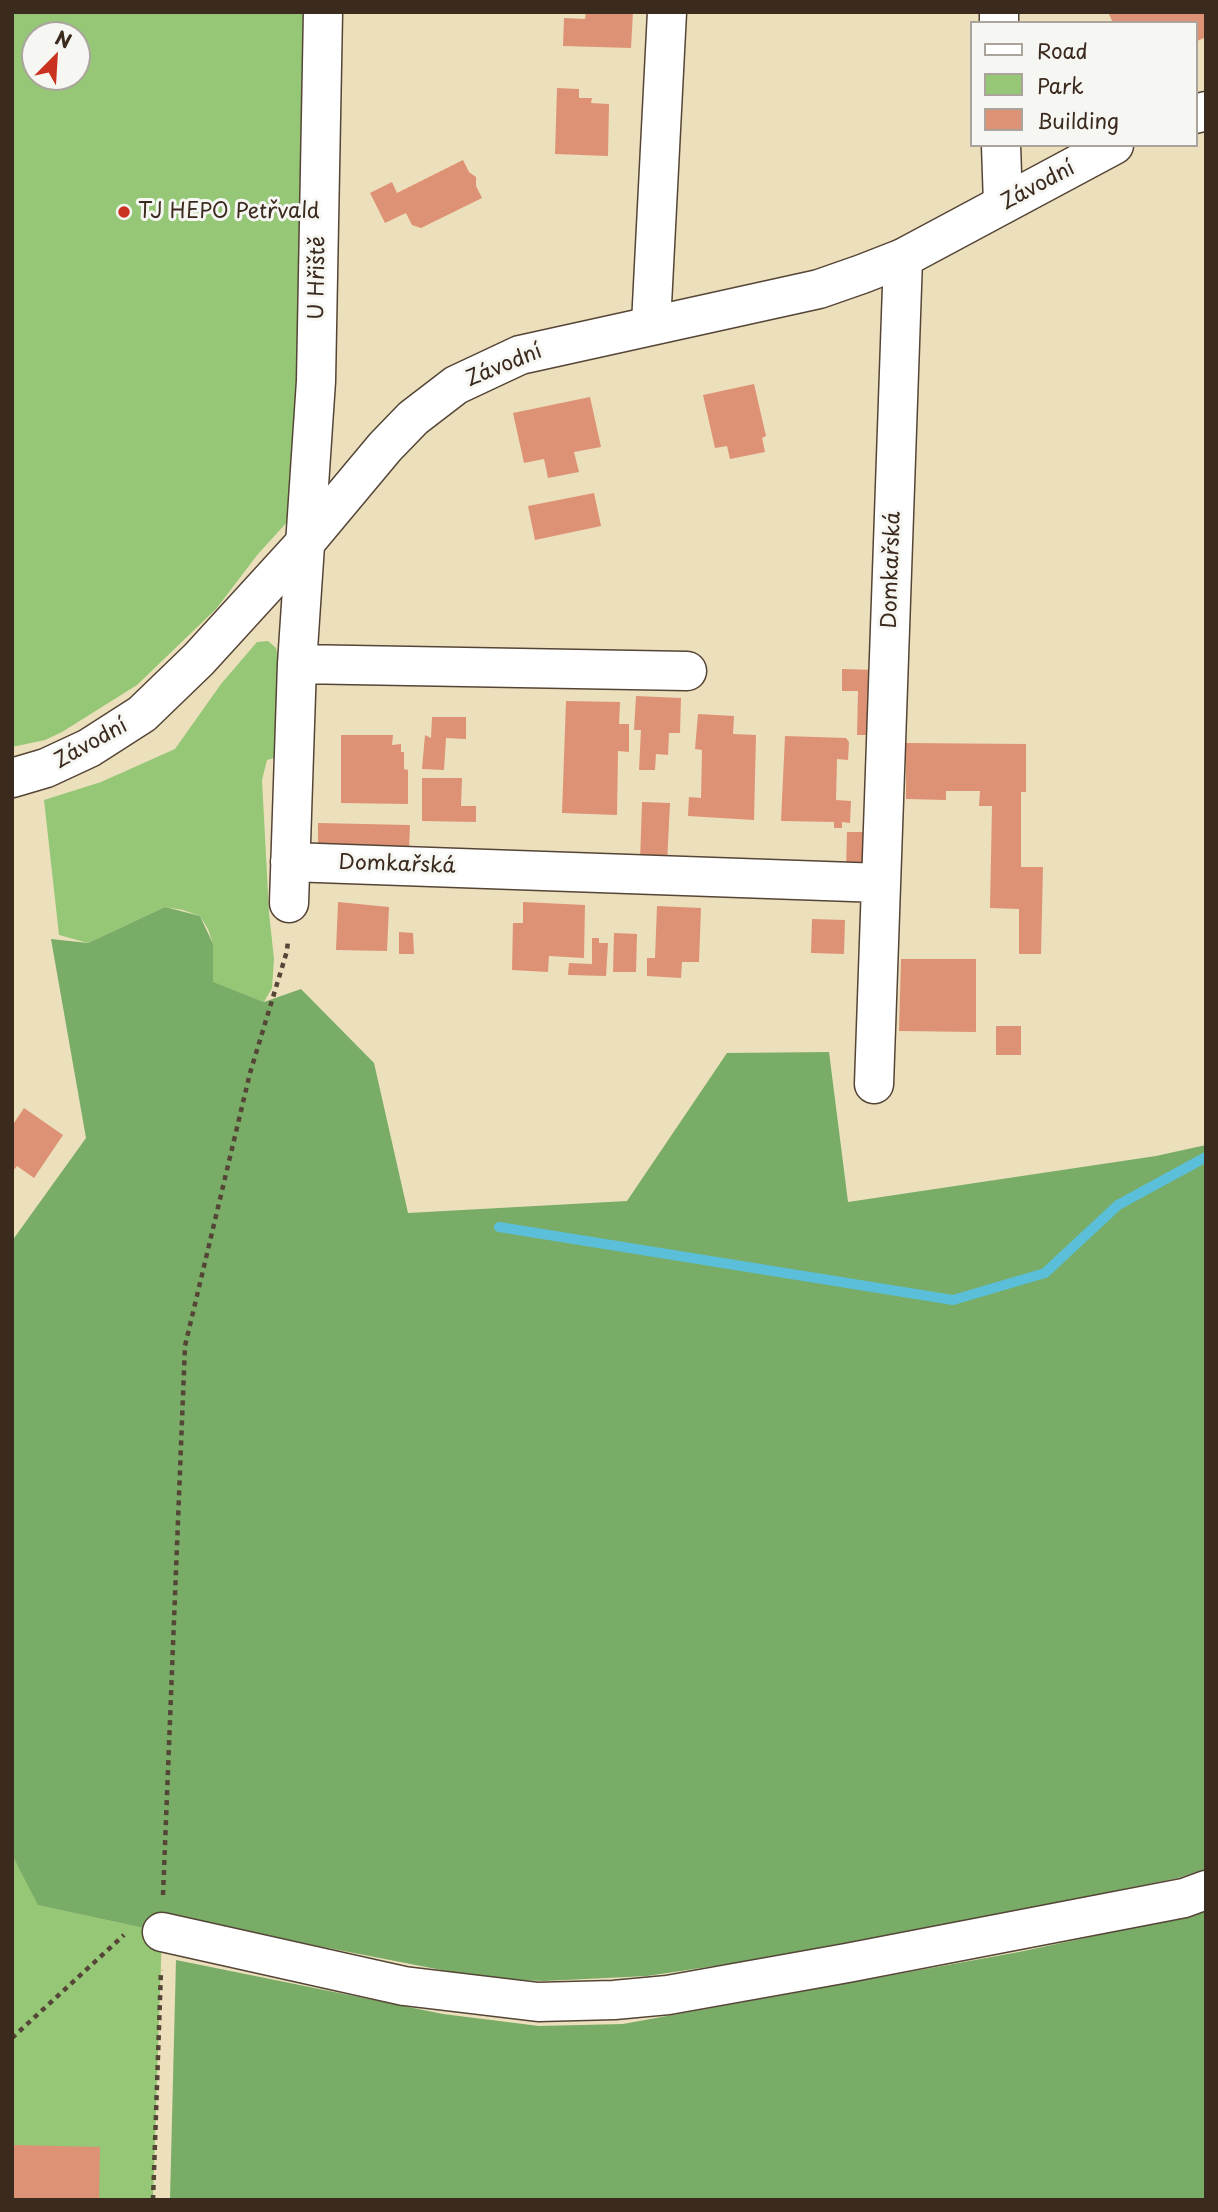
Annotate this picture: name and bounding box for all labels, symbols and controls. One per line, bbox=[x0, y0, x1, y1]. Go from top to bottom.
north arrow bbox=[21, 21, 91, 91]
legend bbox=[970, 21, 1197, 147]
text: N bbox=[51, 23, 76, 54]
text: Road bbox=[1037, 34, 1088, 66]
text: Park bbox=[1037, 69, 1084, 101]
text: Building bbox=[1037, 104, 1119, 136]
street label: Závodní bbox=[997, 156, 1079, 216]
place label: TJ HEPO Petřvald bbox=[138, 199, 320, 225]
marker: TJ HEPO Petřvald bbox=[116, 204, 132, 220]
street label: U Hřiště bbox=[305, 236, 331, 320]
street label: Závodní bbox=[462, 339, 546, 393]
street label: Domkařská bbox=[877, 511, 907, 629]
street label: Závodní bbox=[50, 714, 132, 774]
street label: Domkařská bbox=[338, 850, 456, 880]

